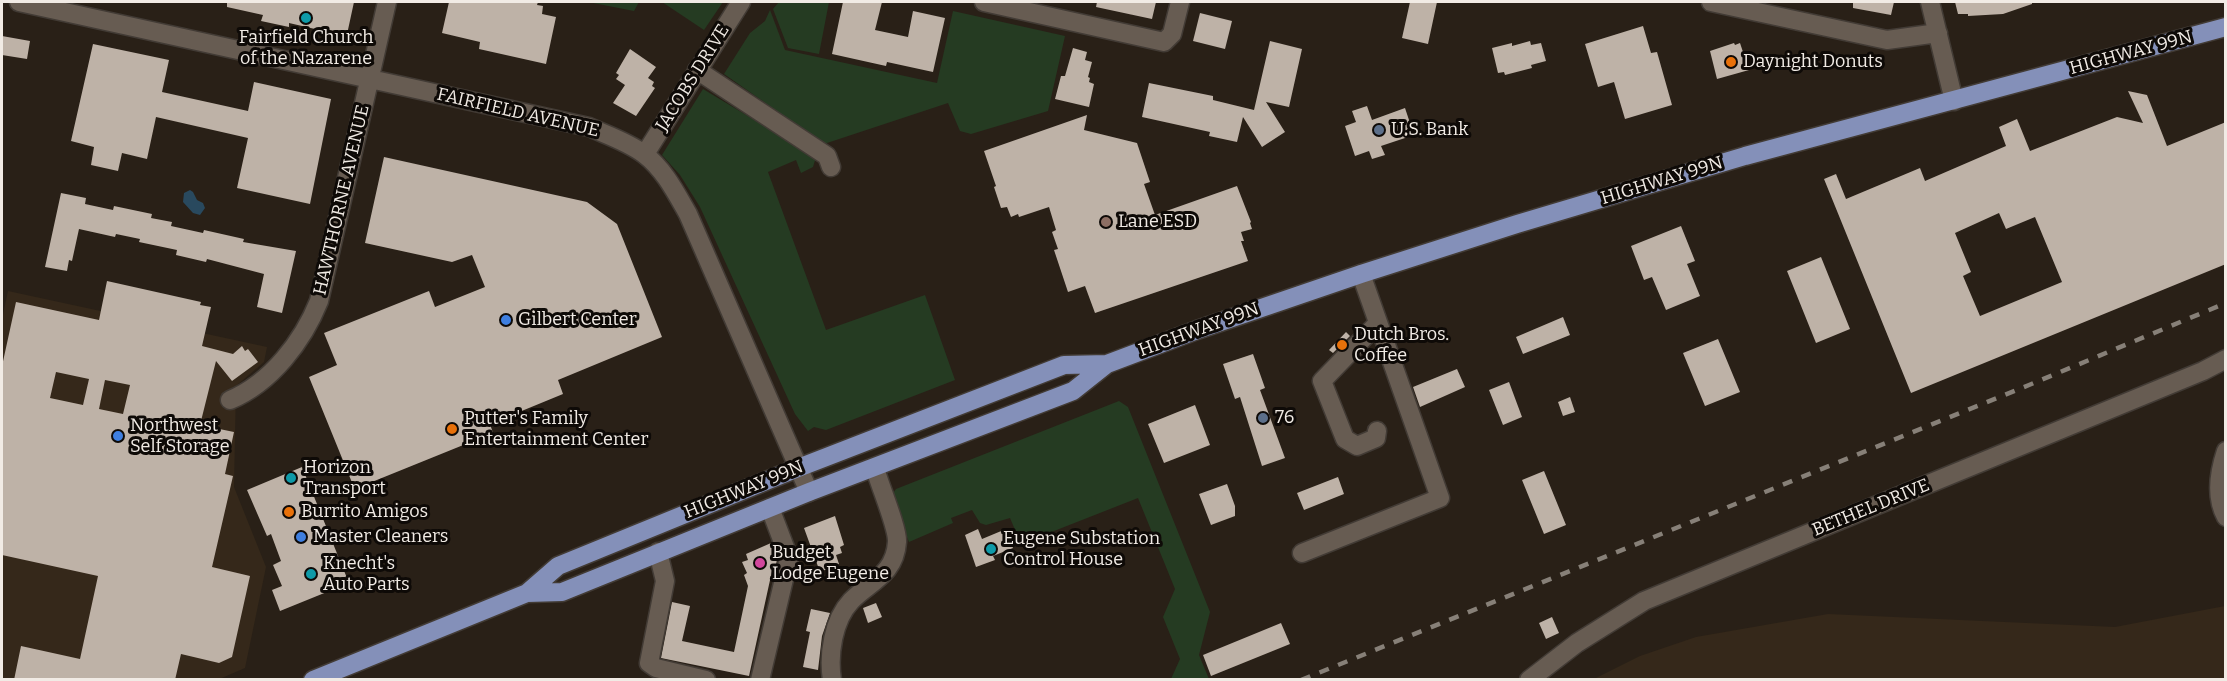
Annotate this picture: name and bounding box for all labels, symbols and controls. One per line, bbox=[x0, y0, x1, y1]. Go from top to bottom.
marker: Fairfield Church of the Nazarene bbox=[299, 11, 313, 25]
street label: JACOBS DRIVE bbox=[652, 21, 734, 135]
street label: HIGHWAY 99N bbox=[2067, 26, 2195, 80]
place label: Fairfield Church of the Nazarene bbox=[239, 27, 373, 70]
place label: Daynight Donuts bbox=[1743, 51, 1883, 73]
marker: Daynight Donuts bbox=[1724, 55, 1738, 69]
street label: FAIRFIELD AVENUE bbox=[435, 84, 601, 142]
street label: HAWTHORNE AVENUE bbox=[310, 103, 374, 297]
place label: U.S. Bank bbox=[1391, 119, 1468, 141]
marker: U.S. Bank bbox=[1372, 123, 1386, 137]
street label: HIGHWAY 99N bbox=[1598, 152, 1726, 210]
place label: Lane ESD bbox=[1118, 211, 1197, 233]
marker: Lane ESD bbox=[1099, 215, 1113, 229]
street label: HIGHWAY 99N bbox=[1136, 298, 1262, 362]
place label: Gilbert Center bbox=[518, 309, 637, 331]
marker: Gilbert Center bbox=[499, 313, 513, 327]
place label: Dutch Bros. Coffee bbox=[1354, 324, 1449, 366]
marker: Dutch Bros. Coffee bbox=[1335, 338, 1349, 352]
place label: 76 bbox=[1275, 407, 1294, 429]
place label: Putter's Family Entertainment Center bbox=[464, 408, 648, 450]
marker: 76 bbox=[1256, 411, 1270, 425]
place label: Northwest Self Storage bbox=[130, 415, 230, 458]
marker: Putter's Family Entertainment Center bbox=[445, 422, 459, 436]
marker: Northwest Self Storage bbox=[111, 429, 125, 443]
street label: HIGHWAY 99N bbox=[681, 456, 807, 524]
place label: Horizon Transport bbox=[303, 457, 386, 500]
marker: Horizon Transport bbox=[284, 471, 298, 485]
street label: BETHEL DRIVE bbox=[1809, 475, 1933, 541]
place label: Burrito Amigos bbox=[301, 501, 428, 523]
marker: Burrito Amigos bbox=[282, 505, 296, 519]
place label: Master Cleaners bbox=[313, 526, 448, 548]
place label: Eugene Substation Control House bbox=[1003, 528, 1160, 570]
marker: Master Cleaners bbox=[294, 530, 308, 544]
place label: Budget Lodge Eugene bbox=[772, 542, 889, 584]
marker: Eugene Substation Control House bbox=[984, 542, 998, 556]
place label: Knecht's Auto Parts bbox=[323, 553, 410, 596]
marker: Budget Lodge Eugene bbox=[753, 556, 767, 570]
marker: Knecht's Auto Parts bbox=[304, 567, 318, 581]

